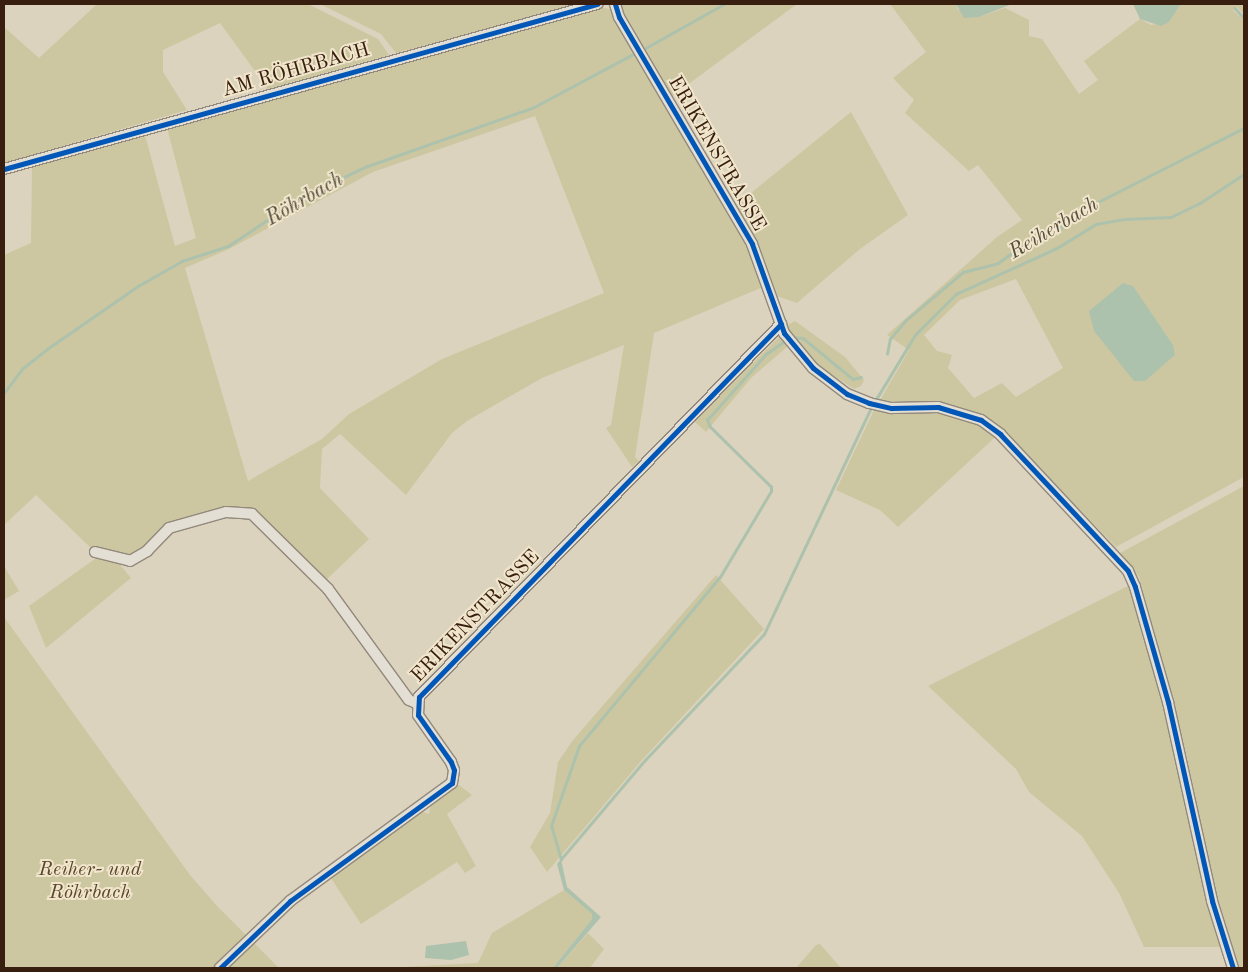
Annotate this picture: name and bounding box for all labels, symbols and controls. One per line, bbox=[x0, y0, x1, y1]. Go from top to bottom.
street label: AM RÖHRBACH bbox=[219, 38, 373, 104]
street label: ERIKENSTRASSE bbox=[662, 72, 770, 236]
water label: Röhrbach bbox=[262, 168, 348, 232]
water label: Reiherbach bbox=[1005, 192, 1103, 266]
street label: ERIKENSTRASSE bbox=[407, 546, 545, 688]
park label: Reiher- und Röhrbach bbox=[39, 859, 141, 906]

